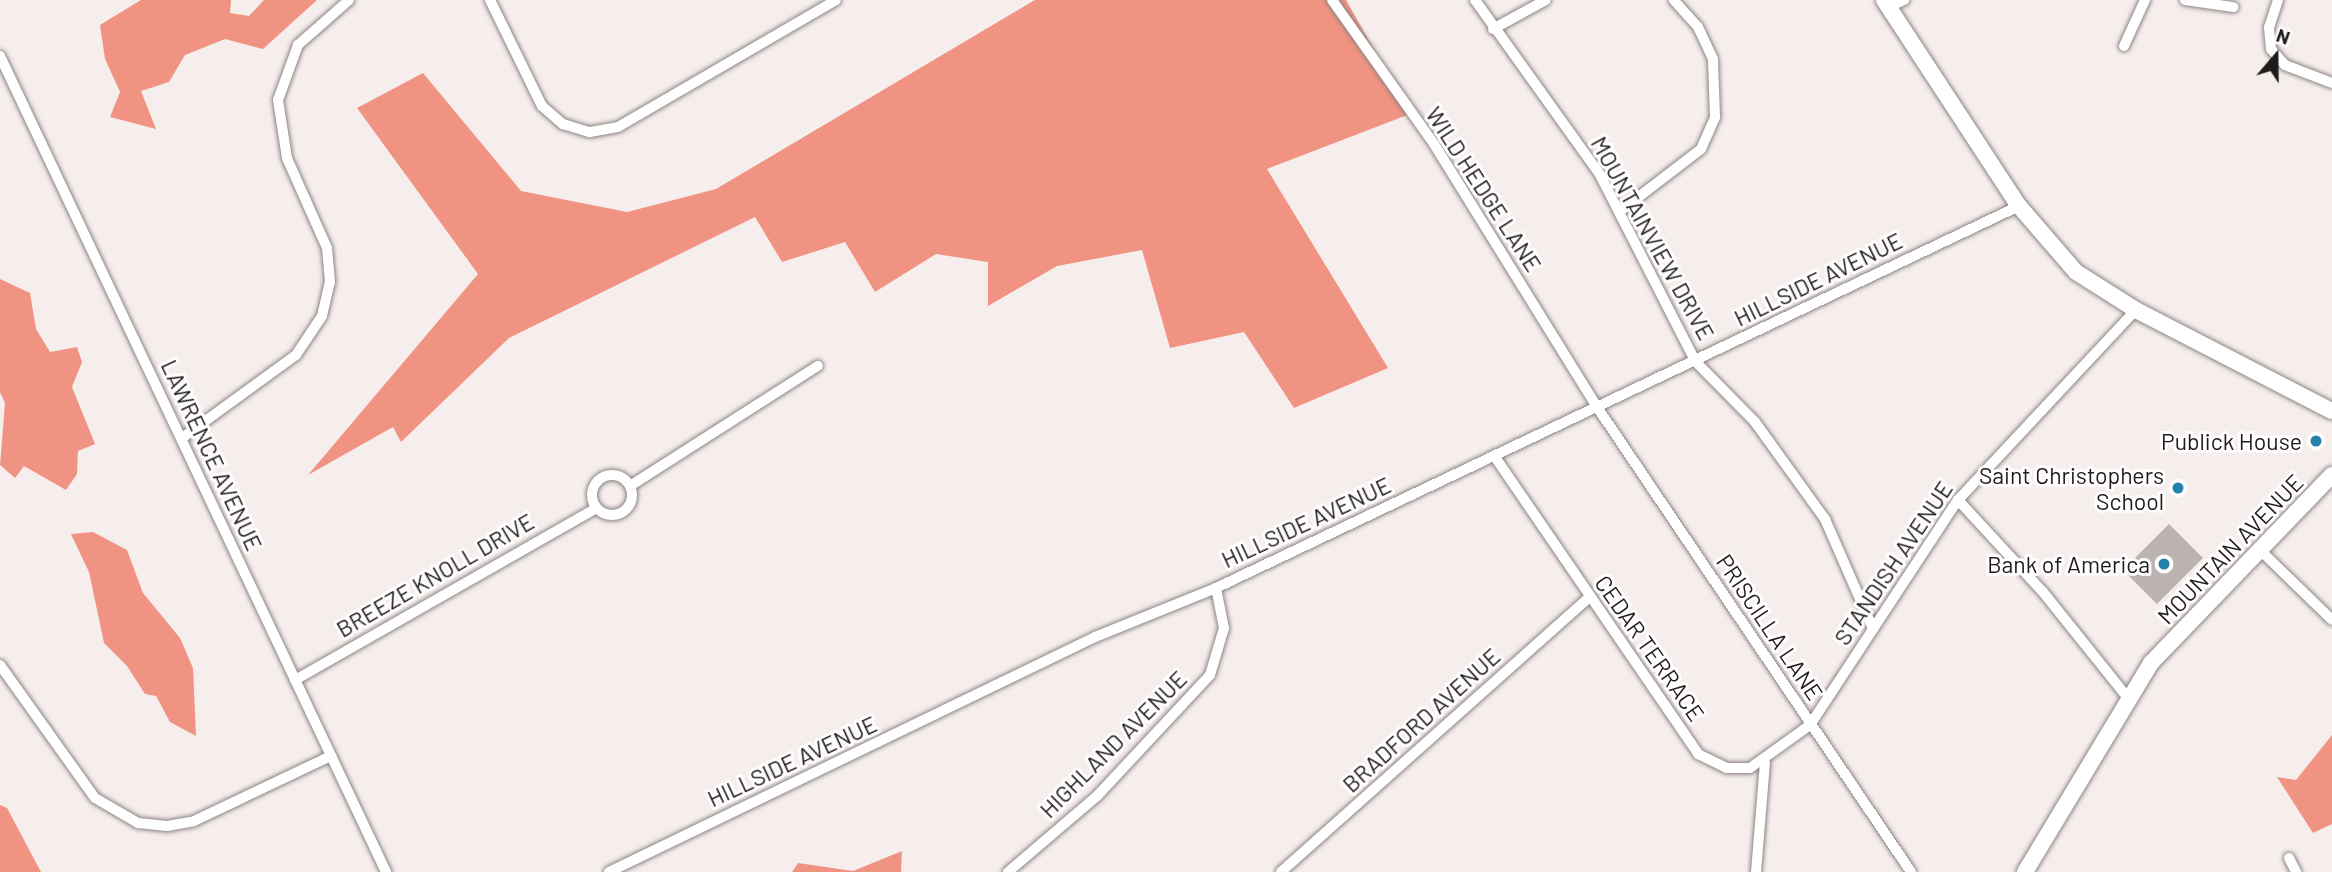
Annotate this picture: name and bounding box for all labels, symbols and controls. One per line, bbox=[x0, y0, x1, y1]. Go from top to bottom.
north arrow bbox=[2241, 21, 2311, 91]
text: N bbox=[2273, 23, 2293, 49]
street label: WILD HEDGE LANE bbox=[1420, 101, 1548, 277]
street label: MOUNTAINVIEW DRIVE bbox=[1586, 131, 1720, 345]
street label: HILLSIDE AVENUE bbox=[1729, 226, 1907, 332]
street label: LAWRENCE AVENUE bbox=[156, 355, 268, 555]
place label: Publick House bbox=[2161, 427, 2302, 455]
marker: Publick House bbox=[2308, 433, 2324, 449]
place label: Saint Christophers School bbox=[1979, 461, 2164, 515]
street label: MOUNTAIN AVENUE bbox=[2151, 468, 2309, 630]
street label: HILLSIDE AVENUE bbox=[1217, 471, 1395, 573]
street label: STANDISH AVENUE bbox=[1828, 476, 1958, 650]
marker: Saint Christophers School bbox=[2170, 480, 2186, 496]
street label: BREEZE KNOLL DRIVE bbox=[331, 507, 539, 643]
street label: PRISCILLA LANE bbox=[1711, 549, 1829, 705]
place label: Bank of America bbox=[1987, 550, 2150, 578]
marker: Bank of America bbox=[2156, 556, 2172, 572]
street label: CEDAR TERRACE bbox=[1589, 570, 1711, 726]
street label: BRADFORD AVENUE bbox=[1337, 642, 1505, 798]
street label: HIGHLAND AVENUE bbox=[1034, 665, 1192, 823]
street label: HILLSIDE AVENUE bbox=[703, 710, 881, 812]

